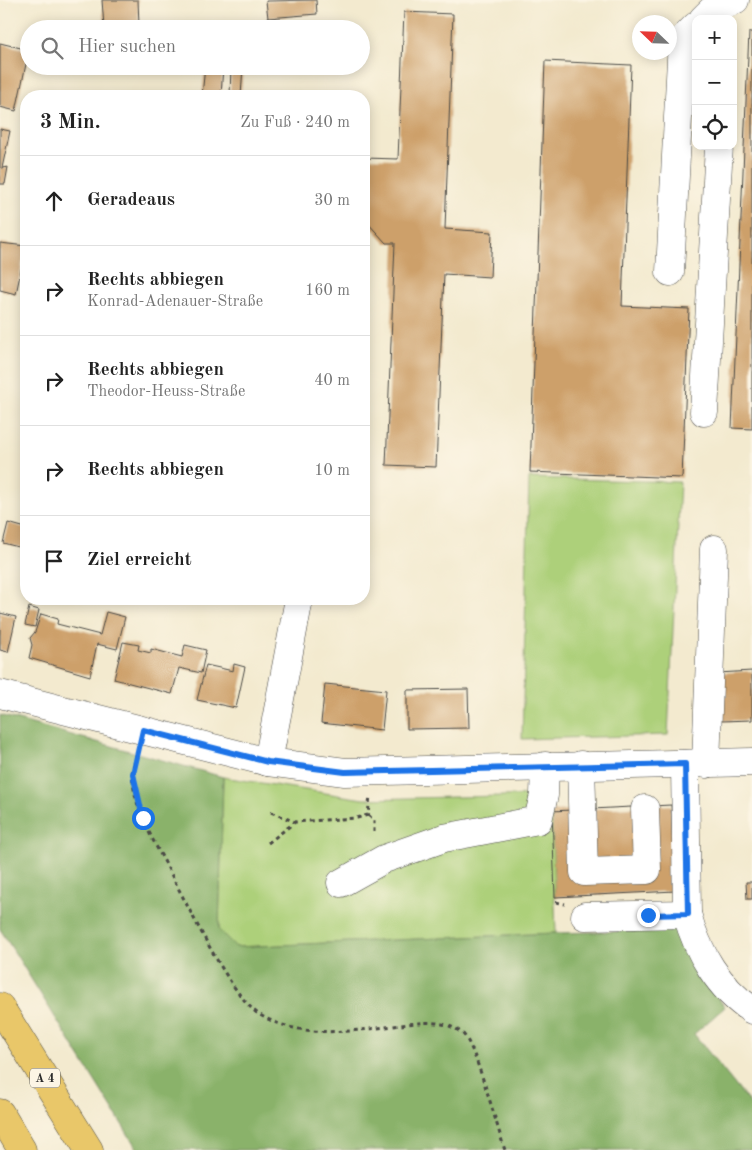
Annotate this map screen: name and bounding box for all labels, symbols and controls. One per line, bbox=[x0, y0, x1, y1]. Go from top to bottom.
north arrow bbox=[632, 15, 677, 60]
map controls bbox=[692, 15, 737, 150]
button: + bbox=[692, 15, 737, 60]
search box bbox=[20, 20, 370, 75]
icon: search bbox=[38, 34, 66, 62]
text: Hier suchen bbox=[78, 38, 176, 57]
button: − bbox=[692, 60, 737, 105]
button: locate bbox=[692, 105, 737, 150]
text: 3 Min. bbox=[40, 112, 101, 133]
text: Zu Fuß · 240 m bbox=[240, 115, 350, 131]
icon: ahead bbox=[40, 187, 68, 215]
text: Geradeaus bbox=[87, 191, 175, 210]
text: 30 m bbox=[314, 193, 350, 209]
text: Rechts abbiegen bbox=[87, 271, 224, 290]
icon: right bbox=[40, 277, 68, 305]
text: 160 m bbox=[305, 283, 350, 299]
text: Konrad-Adenauer-Straße bbox=[87, 294, 263, 310]
text: Rechts abbiegen bbox=[87, 361, 224, 380]
icon: right bbox=[40, 367, 68, 395]
text: 40 m bbox=[314, 373, 350, 389]
text: Theodor-Heuss-Straße bbox=[87, 384, 245, 400]
icon: right bbox=[40, 457, 68, 485]
text: Rechts abbiegen bbox=[87, 461, 224, 480]
text: 10 m bbox=[314, 463, 350, 479]
icon: arrive bbox=[40, 547, 68, 575]
text: Ziel erreicht bbox=[87, 551, 192, 570]
route start bbox=[132, 807, 155, 830]
route end bbox=[637, 904, 660, 927]
road number: A 4 bbox=[30, 1068, 60, 1088]

